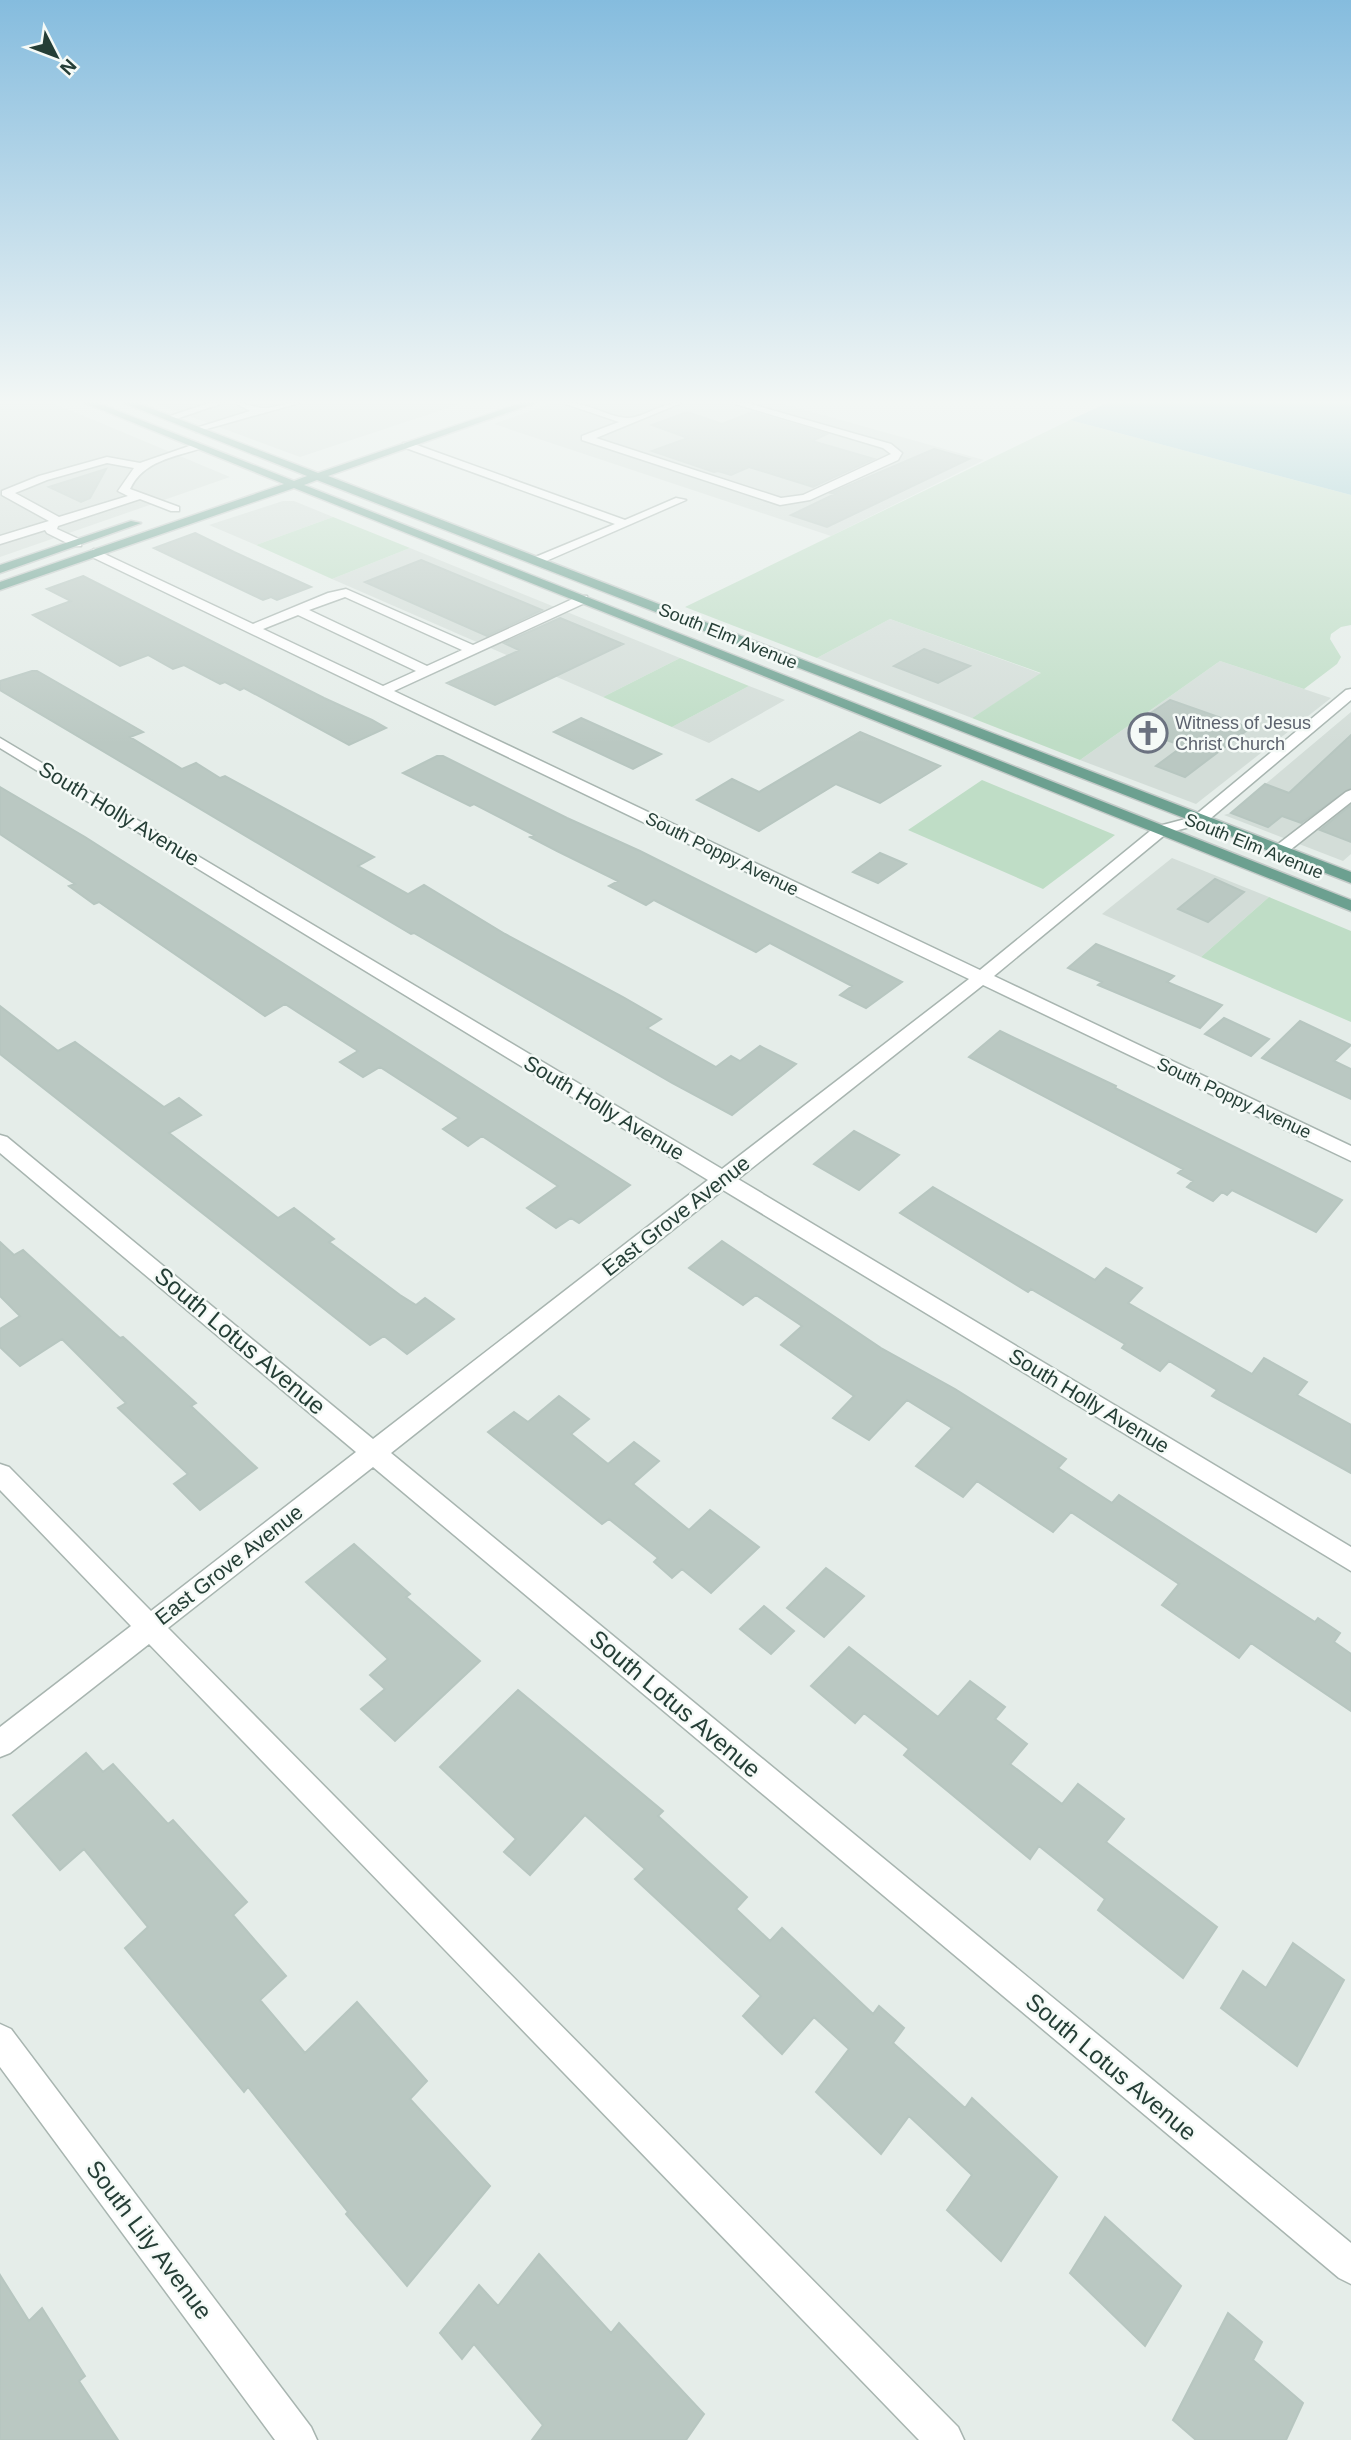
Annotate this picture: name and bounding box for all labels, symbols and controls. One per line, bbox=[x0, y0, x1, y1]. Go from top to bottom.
north arrow bbox=[21, 21, 91, 91]
text: N bbox=[56, 55, 81, 79]
street label: South Elm Avenue bbox=[656, 599, 800, 673]
church icon: Witness of Jesus Christ Church bbox=[1127, 712, 1169, 754]
place label: Witness of Jesus Christ Church bbox=[1175, 713, 1311, 754]
street label: South Holly Avenue bbox=[35, 757, 204, 871]
street label: South Poppy Avenue bbox=[642, 808, 802, 900]
street label: South Elm Avenue bbox=[1182, 809, 1326, 883]
street label: South Holly Avenue bbox=[520, 1051, 689, 1165]
street label: South Poppy Avenue bbox=[1154, 1053, 1314, 1143]
street label: East Grove Avenue bbox=[597, 1151, 754, 1280]
street label: South Lotus Avenue bbox=[150, 1261, 331, 1420]
street label: South Holly Avenue bbox=[1005, 1344, 1174, 1458]
street label: East Grove Avenue bbox=[150, 1500, 307, 1629]
street label: South Lotus Avenue bbox=[585, 1624, 766, 1783]
street label: South Lotus Avenue bbox=[1021, 1987, 1202, 2146]
street label: South Lily Avenue bbox=[81, 2155, 218, 2324]

